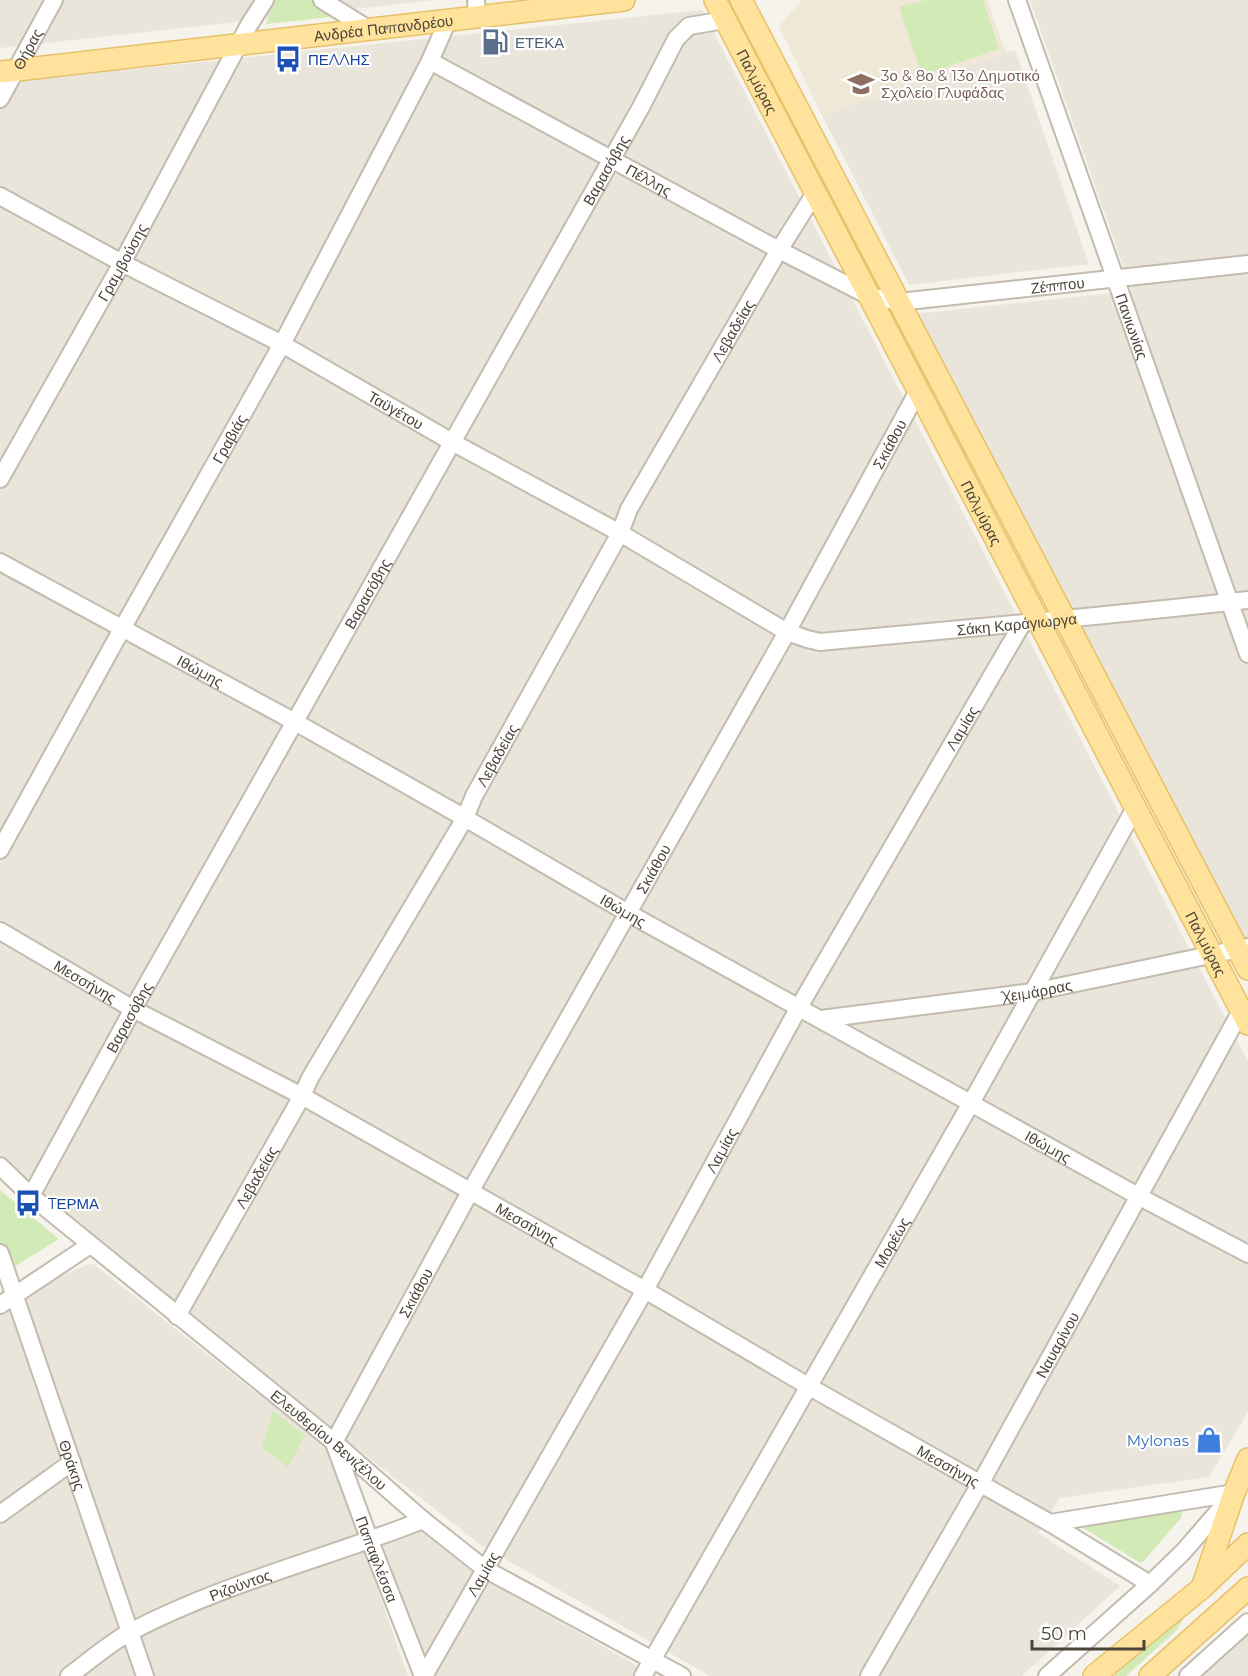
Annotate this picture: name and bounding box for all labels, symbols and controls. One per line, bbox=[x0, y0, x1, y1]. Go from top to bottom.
street label: Ανδρέα Παπανδρέου bbox=[313, 10, 454, 45]
street label: Θήρας bbox=[8, 25, 46, 73]
fuel station icon: ΕΤΕΚΑ bbox=[480, 27, 510, 57]
place label: ΕΤΕΚΑ bbox=[515, 33, 564, 52]
bus stop icon: ΠΕΛΛΗΣ bbox=[273, 44, 303, 74]
street label: Παλμύρας bbox=[733, 46, 782, 117]
place label: ΠΕΛΛΗΣ bbox=[308, 50, 370, 69]
place label: 3ο & 8ο & 13ο Δημοτικό Σχολείο Γλυφάδας bbox=[881, 66, 1040, 102]
school or university icon: 3ο & 8ο & 13ο Δημοτικό Σχολείο Γλυφάδας bbox=[846, 69, 876, 99]
street label: Βαρασόβης bbox=[578, 131, 633, 208]
street label: Πέλλης bbox=[623, 159, 675, 200]
street label: Γραμβούσης bbox=[93, 220, 151, 304]
street label: Ζέππου bbox=[1030, 272, 1085, 297]
street label: Πανιωνίας bbox=[1112, 291, 1153, 362]
street label: Λεβαδείας bbox=[707, 296, 758, 365]
street label: Ταϋγέτου bbox=[365, 386, 427, 433]
street label: Γραβιάς bbox=[208, 410, 250, 466]
street label: Σκιάθου bbox=[868, 416, 910, 472]
street label: Παλμύρας bbox=[957, 477, 1007, 548]
street label: Βαρασόβης bbox=[340, 555, 394, 632]
street label: Σάκη Καράγιωργα bbox=[956, 609, 1078, 639]
street label: Ιθώμης bbox=[174, 650, 227, 691]
street label: Λαμίας bbox=[941, 702, 982, 754]
street label: Λεβαδείας bbox=[472, 720, 522, 790]
street label: Σκιάθου bbox=[631, 841, 674, 897]
street label: Ιθώμης bbox=[597, 889, 650, 931]
street label: Παλμύρας bbox=[1182, 908, 1231, 979]
street label: Μεσσήνης bbox=[51, 955, 120, 1007]
street label: Χειμάρρας bbox=[999, 975, 1074, 1006]
street label: Βαρασόβης bbox=[102, 978, 156, 1056]
street label: Λαμίας bbox=[701, 1124, 741, 1176]
street label: Ιθώμης bbox=[1022, 1126, 1075, 1167]
street label: Λεβαδείας bbox=[231, 1142, 281, 1211]
bus stop icon: TΕΡΜΑ bbox=[13, 1188, 43, 1218]
place label: TΕΡΜΑ bbox=[48, 1194, 99, 1213]
street label: Μεσσήνης bbox=[492, 1198, 562, 1249]
street label: Μορέως bbox=[869, 1213, 913, 1271]
street label: Σκιάθου bbox=[394, 1265, 436, 1321]
street label: Ναυαρίνου bbox=[1031, 1308, 1083, 1381]
street label: Ελευθερίου Βενιζέλου bbox=[267, 1385, 391, 1494]
shop icon: Mylonas bbox=[1194, 1425, 1224, 1455]
place label: Mylonas bbox=[1127, 1431, 1189, 1450]
street label: Θράκης bbox=[55, 1437, 90, 1493]
street label: Μεσσήνης bbox=[914, 1440, 983, 1491]
street label: Παπαφλέσσα bbox=[352, 1514, 403, 1605]
street label: Λαμίας bbox=[462, 1548, 503, 1599]
street label: Ριζούντος bbox=[206, 1565, 273, 1605]
scale bar bbox=[1032, 1613, 1144, 1651]
text: 50 m bbox=[1041, 1623, 1087, 1645]

